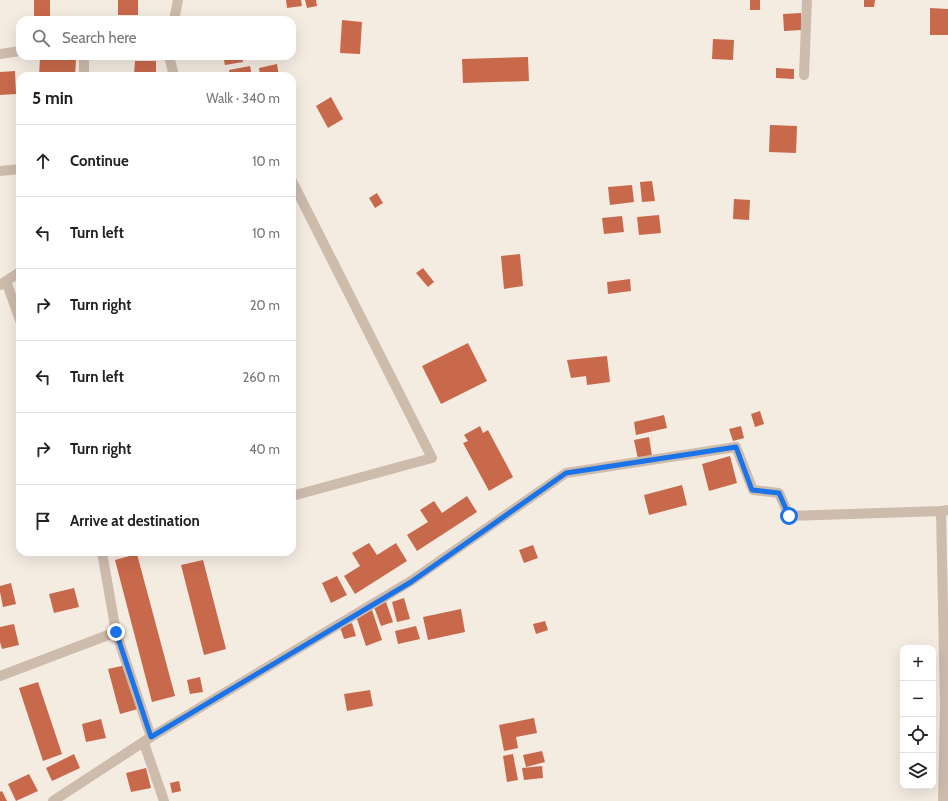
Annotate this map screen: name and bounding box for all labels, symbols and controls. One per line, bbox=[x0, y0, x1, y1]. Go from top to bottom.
search box bbox=[16, 16, 296, 60]
icon: search bbox=[30, 27, 52, 49]
text: Search here bbox=[62, 29, 137, 47]
text: 5 min bbox=[32, 88, 73, 108]
text: Walk · 340 m bbox=[206, 90, 280, 106]
icon: ahead bbox=[32, 150, 54, 172]
text: Continue bbox=[70, 152, 129, 170]
text: 10 m bbox=[252, 153, 280, 169]
icon: left bbox=[32, 222, 54, 244]
text: Turn left bbox=[70, 224, 124, 242]
text: 10 m bbox=[252, 225, 280, 241]
icon: right bbox=[32, 294, 54, 316]
text: Turn right bbox=[70, 296, 131, 314]
text: 20 m bbox=[250, 297, 280, 313]
icon: left bbox=[32, 366, 54, 388]
text: Turn left bbox=[70, 368, 124, 386]
text: 260 m bbox=[242, 369, 280, 385]
icon: right bbox=[32, 438, 54, 460]
text: Turn right bbox=[70, 440, 131, 458]
text: 40 m bbox=[249, 441, 280, 457]
route start bbox=[780, 507, 798, 525]
icon: arrive bbox=[32, 510, 54, 532]
text: Arrive at destination bbox=[70, 512, 200, 530]
route end bbox=[107, 623, 125, 641]
map controls bbox=[900, 645, 936, 789]
button: + bbox=[900, 645, 936, 681]
button: − bbox=[900, 681, 936, 717]
button: locate bbox=[900, 717, 936, 753]
button: layers bbox=[900, 753, 936, 789]

